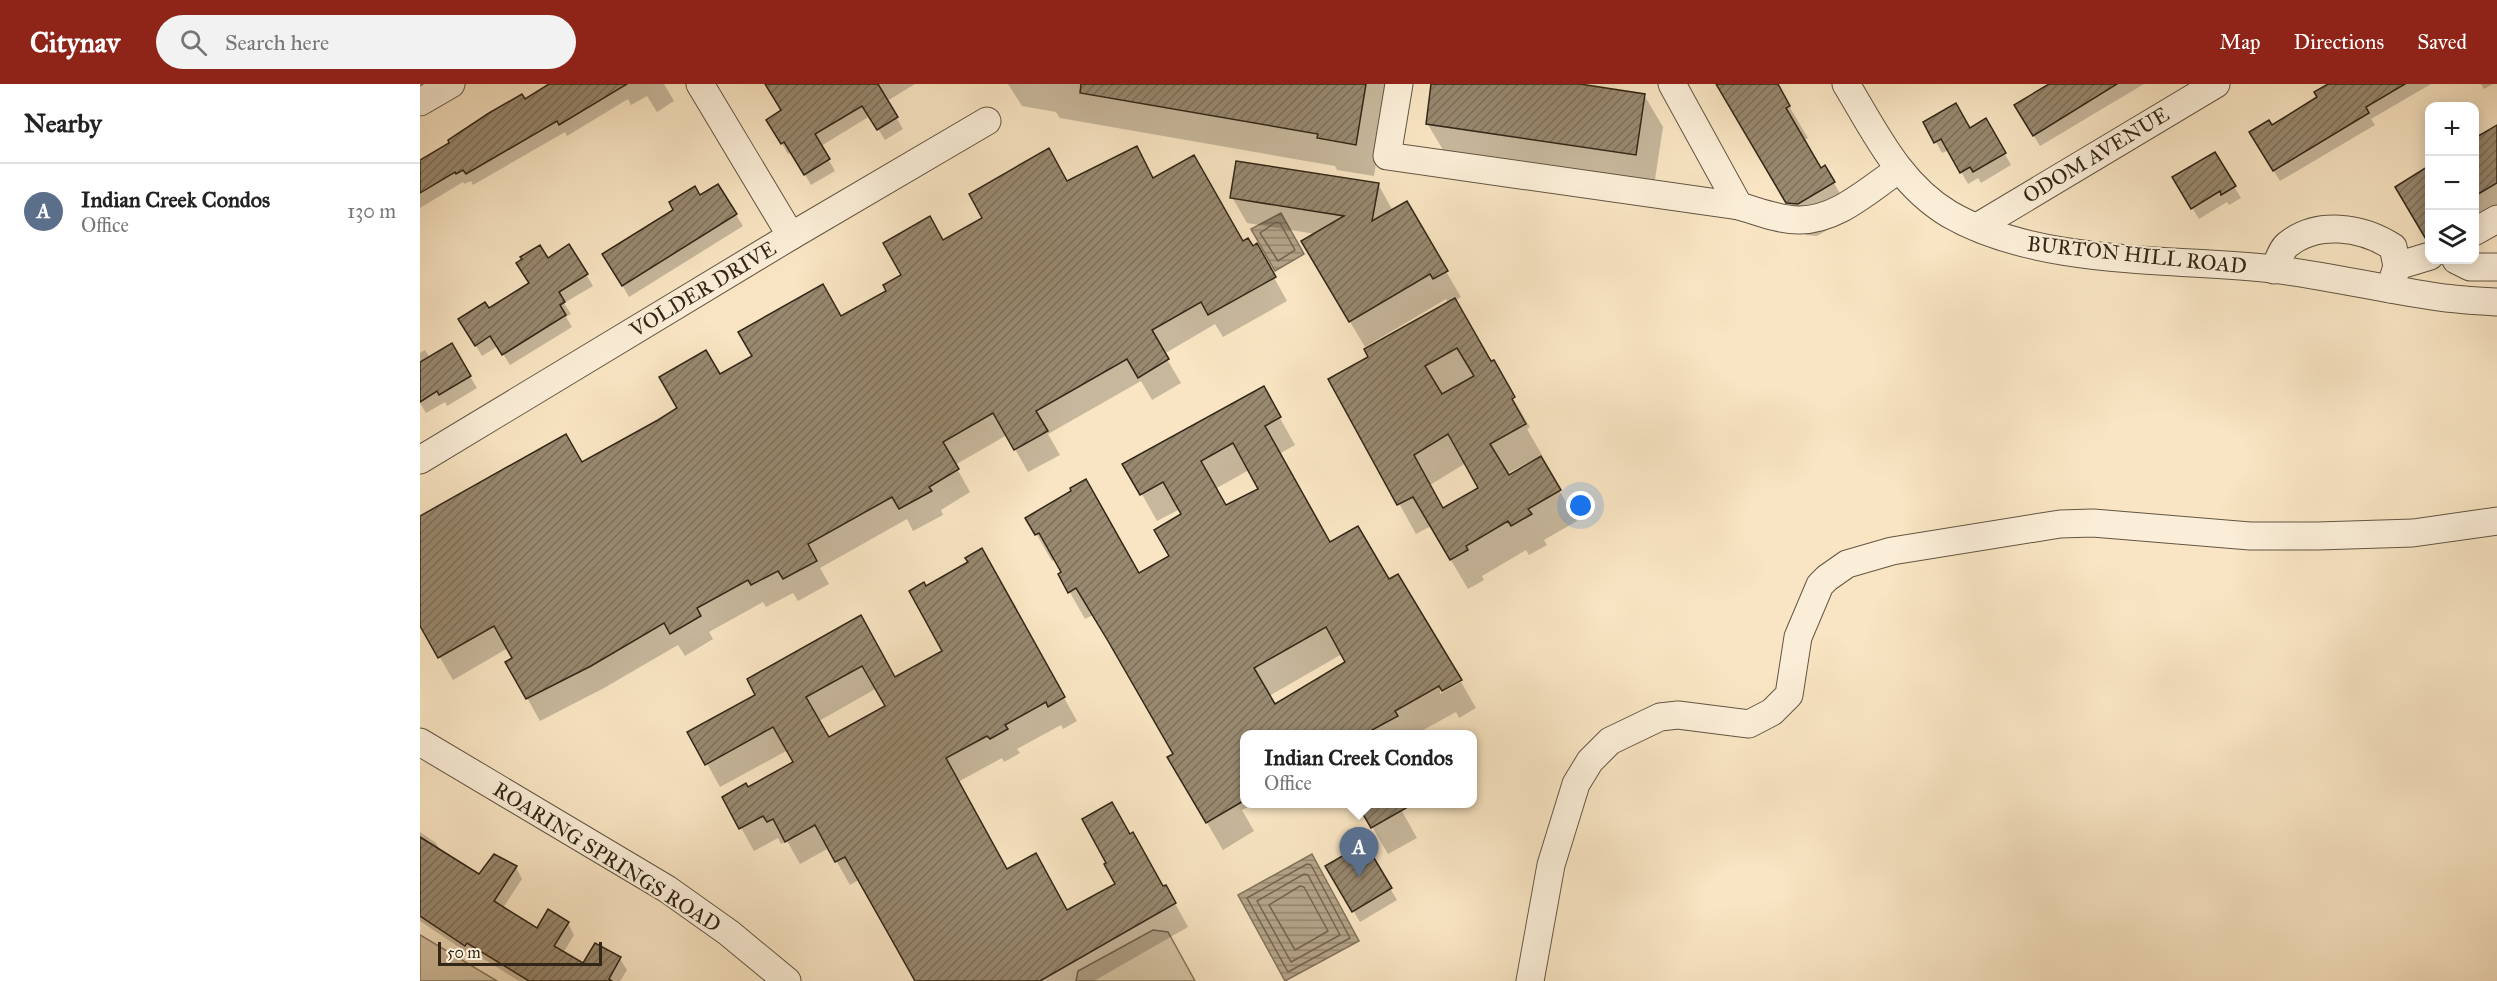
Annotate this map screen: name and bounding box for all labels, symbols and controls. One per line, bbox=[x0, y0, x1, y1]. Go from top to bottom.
search box bbox=[156, 15, 576, 69]
text: Citynav bbox=[30, 25, 120, 60]
icon: search bbox=[177, 26, 210, 59]
text: Search here bbox=[225, 29, 329, 56]
text: Map bbox=[2220, 29, 2261, 55]
text: Directions bbox=[2294, 29, 2384, 55]
text: Saved bbox=[2417, 29, 2467, 55]
street label: ODOM AVENUE bbox=[2018, 101, 2174, 209]
map controls bbox=[2425, 102, 2479, 264]
button: + bbox=[2425, 102, 2479, 156]
text: Nearby bbox=[24, 107, 102, 139]
button: − bbox=[2425, 156, 2479, 210]
text: Indian Creek Condos bbox=[81, 186, 270, 213]
text: A bbox=[37, 199, 50, 223]
text: 130 m bbox=[347, 199, 396, 223]
button: layers bbox=[2425, 210, 2479, 264]
text: Office bbox=[81, 213, 129, 237]
street label: BURTON HILL ROAD bbox=[2026, 231, 2248, 279]
street label: VOLDER DRIVE bbox=[624, 235, 781, 343]
your location bbox=[1566, 491, 1595, 520]
popup bbox=[1240, 730, 1477, 808]
text: Indian Creek Condos bbox=[1264, 744, 1453, 771]
text: Office bbox=[1264, 771, 1312, 795]
street label: ROARING SPRINGS ROAD bbox=[488, 776, 726, 938]
pin: A bbox=[1340, 828, 1378, 877]
scale bar bbox=[438, 939, 602, 966]
text: 50 m bbox=[447, 943, 481, 962]

